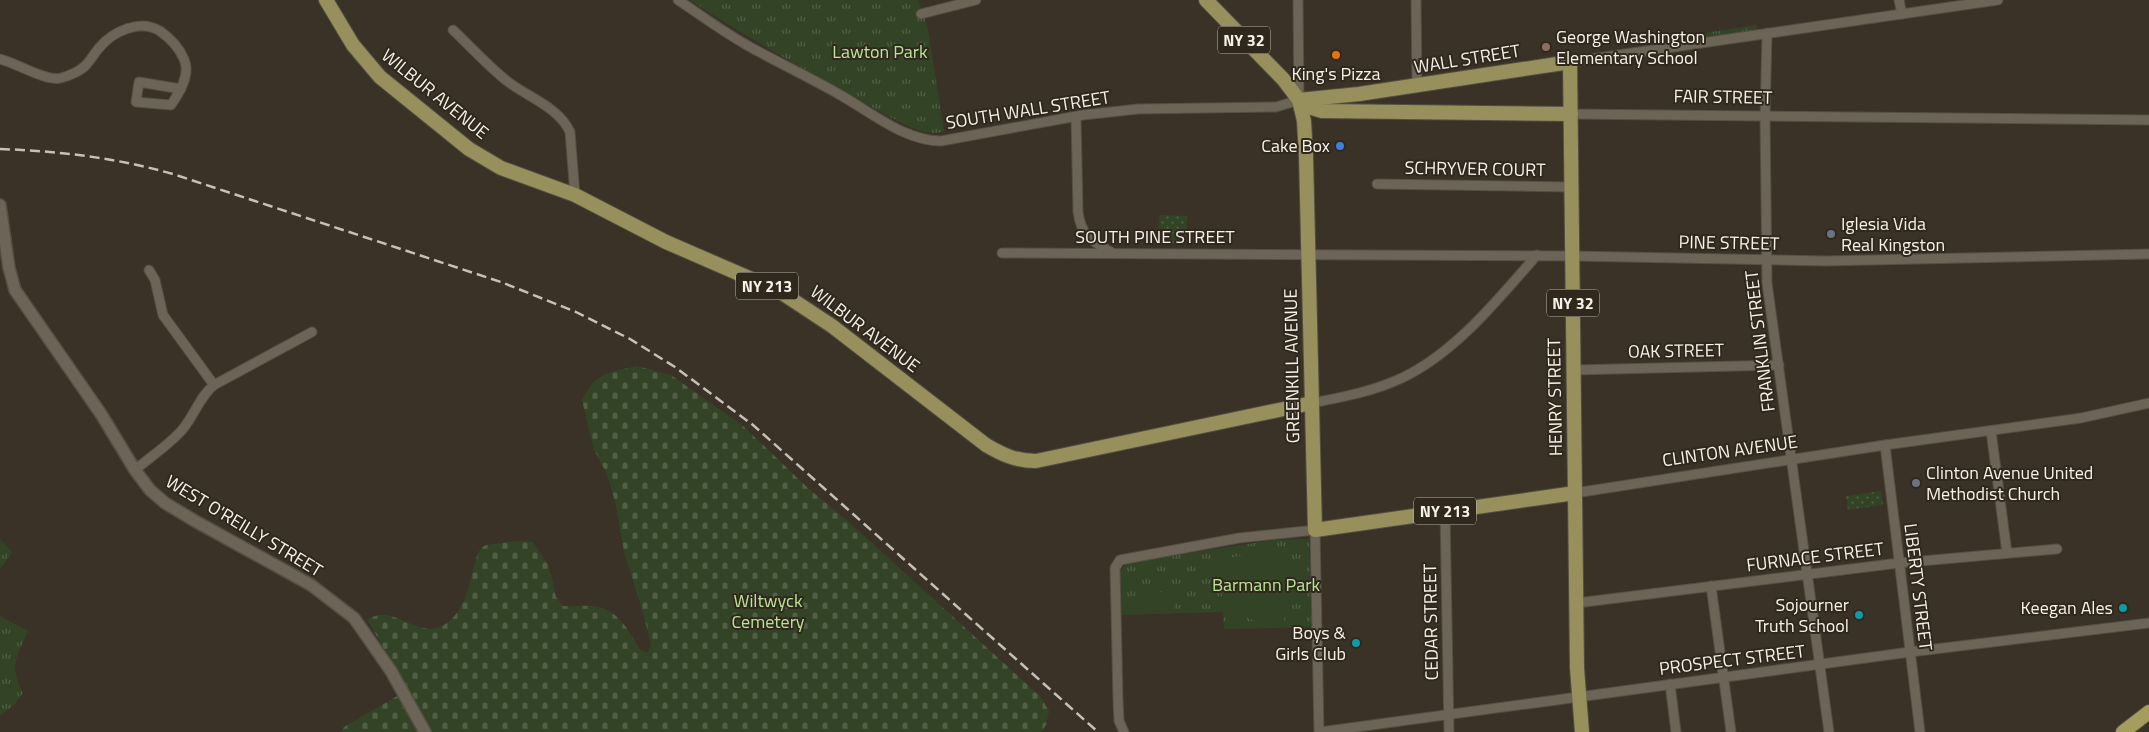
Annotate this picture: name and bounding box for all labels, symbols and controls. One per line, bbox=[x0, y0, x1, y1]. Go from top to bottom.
place label: George Washington Elementary School bbox=[1556, 23, 1705, 71]
road number: NY 32 bbox=[1218, 26, 1270, 54]
street label: WALL STREET bbox=[1412, 37, 1522, 80]
park label: Lawton Park bbox=[832, 38, 928, 65]
marker: George Washington Elementary School bbox=[1540, 41, 1552, 53]
street label: WILBUR AVENUE bbox=[376, 42, 495, 145]
marker: King's Pizza bbox=[1330, 49, 1342, 61]
place label: King's Pizza bbox=[1291, 60, 1381, 87]
street label: FAIR STREET bbox=[1673, 82, 1773, 111]
street label: SOUTH WALL STREET bbox=[944, 83, 1113, 136]
place label: Cake Box bbox=[1261, 132, 1330, 159]
marker: Cake Box bbox=[1334, 140, 1346, 152]
street label: SCHRYVER COURT bbox=[1404, 154, 1546, 183]
place label: Iglesia Vida Real Kingston bbox=[1841, 210, 1945, 258]
street label: SOUTH PINE STREET bbox=[1075, 223, 1235, 250]
street label: PINE STREET bbox=[1678, 228, 1780, 257]
marker: Iglesia Vida Real Kingston bbox=[1825, 228, 1837, 240]
street label: FRANKLIN STREET bbox=[1737, 268, 1782, 413]
road number: NY 213 bbox=[736, 272, 798, 300]
street label: WILBUR AVENUE bbox=[805, 278, 926, 379]
street label: GREENKILL AVENUE bbox=[1277, 288, 1306, 443]
road number: NY 32 bbox=[1547, 290, 1599, 316]
street label: OAK STREET bbox=[1628, 336, 1725, 365]
street label: HENRY STREET bbox=[1540, 337, 1569, 456]
street label: CLINTON AVENUE bbox=[1660, 428, 1799, 473]
place label: Clinton Avenue United Methodist Church bbox=[1926, 459, 2093, 507]
street label: WEST O'REILLY STREET bbox=[161, 468, 328, 584]
marker: Clinton Avenue United Methodist Church bbox=[1910, 477, 1922, 489]
road number: NY 213 bbox=[1414, 498, 1476, 524]
street label: LIBERTY STREET bbox=[1897, 522, 1940, 653]
street label: FURNACE STREET bbox=[1745, 535, 1886, 578]
street label: CEDAR STREET bbox=[1416, 563, 1445, 681]
park label: Barmann Park bbox=[1212, 571, 1320, 598]
park label: Wiltwyck Cemetery bbox=[731, 587, 805, 635]
place label: Sojourner Truth School bbox=[1755, 591, 1849, 639]
place label: Keegan Ales bbox=[2021, 594, 2113, 621]
marker: Keegan Ales bbox=[2117, 602, 2129, 614]
marker: Sojourner Truth School bbox=[1853, 609, 1865, 621]
place label: Boys & Girls Club bbox=[1275, 619, 1347, 667]
marker: Boys & Girls Club bbox=[1350, 637, 1362, 649]
street label: PROSPECT STREET bbox=[1657, 637, 1807, 682]

